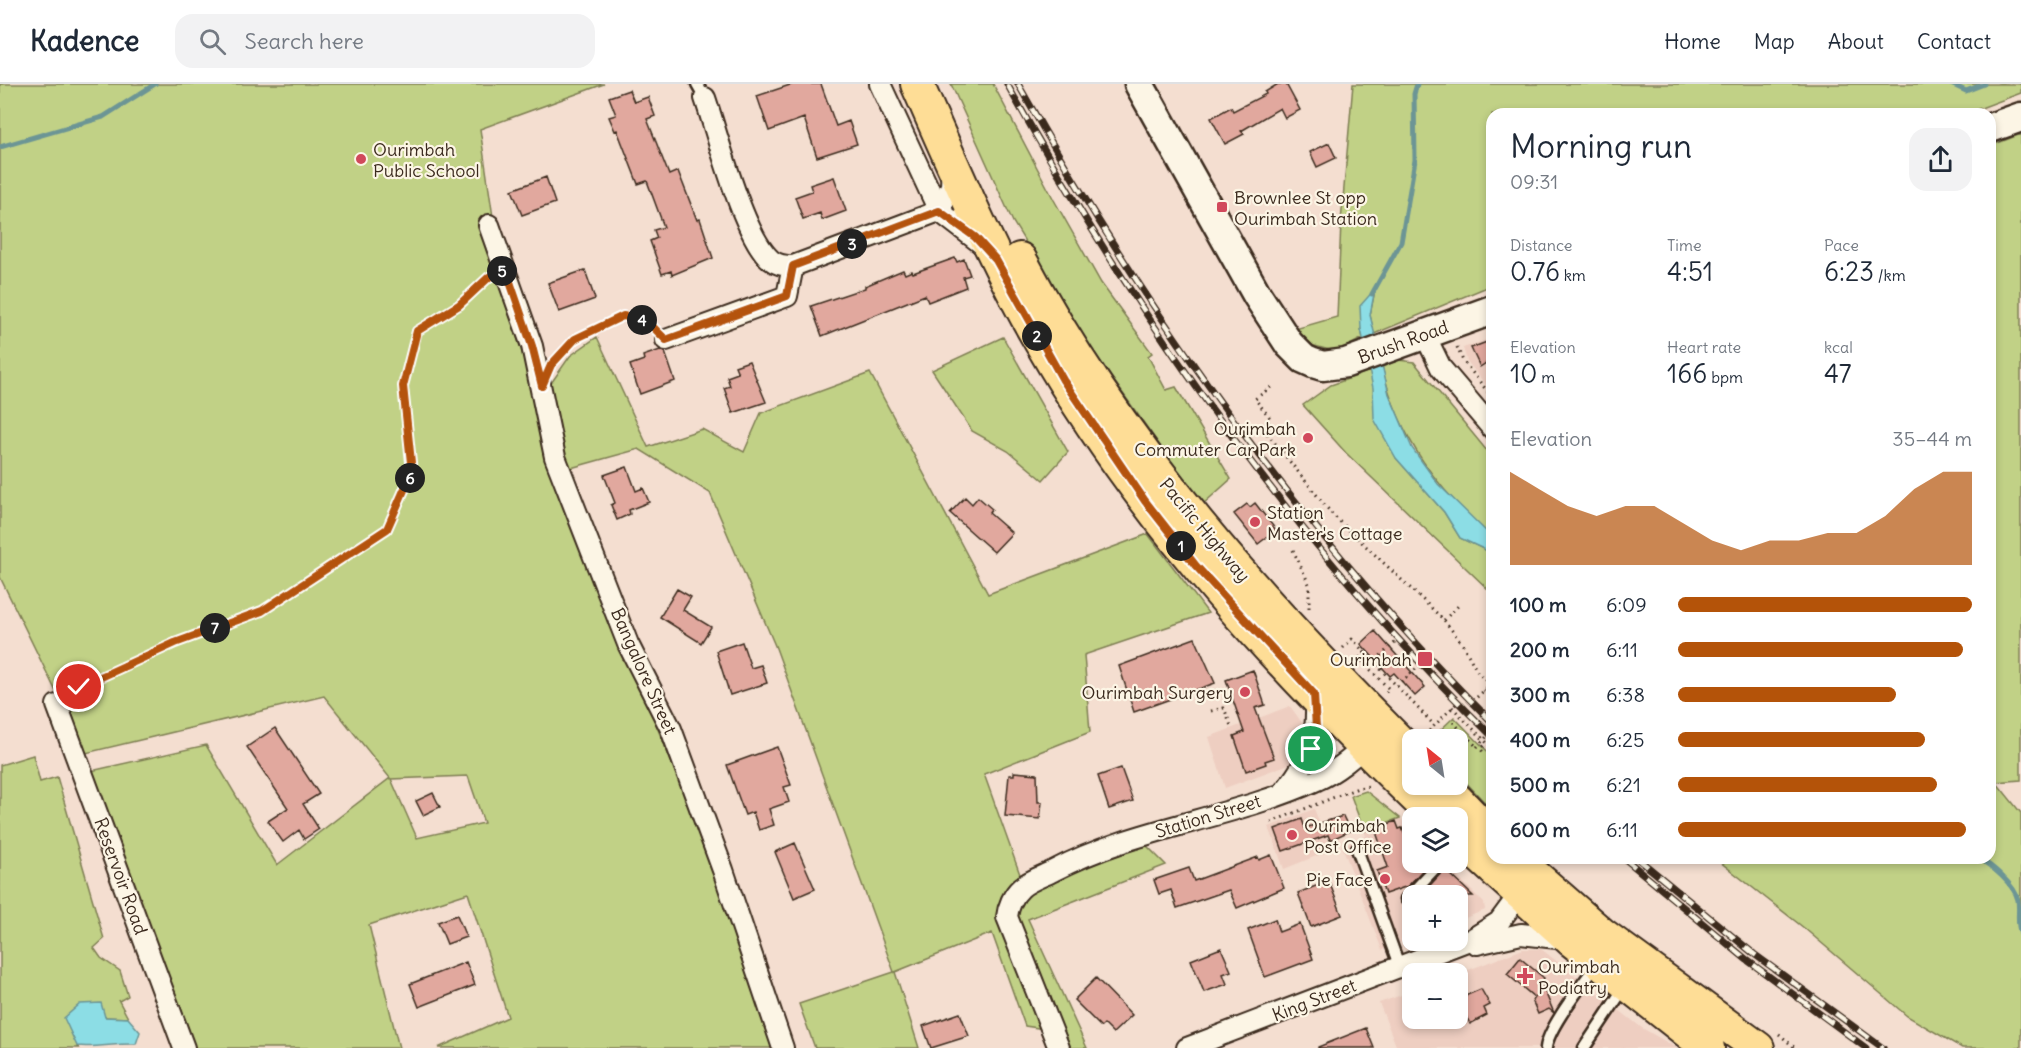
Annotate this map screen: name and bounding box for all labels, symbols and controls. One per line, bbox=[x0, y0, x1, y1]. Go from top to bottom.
search box bbox=[175, 14, 595, 68]
text: Kadence bbox=[30, 23, 139, 59]
icon: search bbox=[196, 25, 229, 58]
text: Search here bbox=[244, 27, 364, 55]
text: Home bbox=[1664, 28, 1721, 55]
text: Map bbox=[1754, 28, 1795, 55]
text: About bbox=[1828, 28, 1884, 55]
text: Contact bbox=[1917, 28, 1991, 55]
text: Morning run bbox=[1510, 125, 1692, 167]
button: share bbox=[1909, 128, 1972, 191]
place label: Ourimbah Public School bbox=[373, 138, 480, 182]
marker: Ourimbah Public School bbox=[354, 152, 368, 166]
text: 09:31 bbox=[1510, 169, 1558, 194]
place label: Brownlee St opp Ourimbah Station bbox=[1234, 186, 1377, 230]
marker: Brownlee St opp Ourimbah Station bbox=[1215, 200, 1229, 214]
pin: 3 bbox=[837, 229, 867, 259]
text: 3 bbox=[847, 234, 857, 254]
text: Distance bbox=[1510, 235, 1572, 255]
text: Time bbox=[1667, 235, 1702, 255]
text: Pace bbox=[1824, 235, 1859, 255]
text: 0.76 bbox=[1510, 255, 1560, 288]
text: 4:51 bbox=[1667, 255, 1713, 288]
text: 6:23 bbox=[1824, 255, 1874, 288]
pin: 5 bbox=[487, 256, 517, 286]
text: 5 bbox=[497, 261, 507, 281]
text: km bbox=[1560, 265, 1586, 285]
text: /km bbox=[1874, 265, 1906, 285]
pin: 4 bbox=[627, 305, 657, 335]
text: 4 bbox=[637, 310, 647, 330]
street label: Brush Road bbox=[1355, 315, 1452, 369]
pin: 2 bbox=[1022, 321, 1052, 351]
text: 2 bbox=[1033, 326, 1041, 346]
text: Elevation bbox=[1510, 337, 1576, 357]
text: Heart rate bbox=[1667, 337, 1741, 357]
text: kcal bbox=[1824, 337, 1853, 357]
text: 10 bbox=[1510, 357, 1537, 390]
text: 166 bbox=[1667, 357, 1707, 390]
text: 47 bbox=[1824, 357, 1852, 390]
text: m bbox=[1537, 367, 1555, 387]
text: bpm bbox=[1707, 367, 1743, 387]
place label: Ourimbah Commuter Car Park bbox=[1134, 417, 1296, 461]
text: Elevation bbox=[1510, 426, 1592, 451]
text: 35–44 m bbox=[1892, 426, 1972, 451]
marker: Ourimbah Commuter Car Park bbox=[1301, 431, 1315, 445]
pin: 6 bbox=[395, 463, 425, 493]
text: 6 bbox=[405, 468, 415, 488]
street label: Pacific Highway bbox=[1155, 473, 1255, 587]
place label: Station Master's Cottage bbox=[1267, 501, 1403, 545]
marker: Station Master's Cottage bbox=[1248, 515, 1262, 529]
pin: 1 bbox=[1166, 531, 1196, 561]
text: 1 bbox=[1178, 536, 1184, 556]
text: 100 m bbox=[1510, 592, 1567, 617]
text: 6:09 bbox=[1606, 592, 1647, 617]
street label: Bangalore Street bbox=[606, 604, 682, 738]
pin: 7 bbox=[200, 613, 230, 643]
text: 7 bbox=[211, 618, 219, 638]
text: 200 m bbox=[1510, 637, 1570, 662]
text: 6:11 bbox=[1606, 637, 1638, 662]
place label: Ourimbah bbox=[1330, 648, 1412, 671]
marker: Ourimbah bbox=[1416, 650, 1434, 668]
pin bbox=[53, 661, 104, 712]
icon: check bbox=[62, 670, 95, 703]
place label: Ourimbah Surgery bbox=[1082, 681, 1233, 704]
text: 300 m bbox=[1510, 682, 1570, 707]
text: 6:38 bbox=[1606, 682, 1645, 707]
marker: Ourimbah Surgery bbox=[1238, 685, 1252, 699]
pin bbox=[1285, 723, 1336, 774]
text: 400 m bbox=[1510, 727, 1570, 752]
text: 6:25 bbox=[1606, 727, 1645, 752]
north arrow bbox=[1402, 729, 1468, 795]
map controls bbox=[1402, 729, 1468, 1029]
icon: arrive bbox=[1294, 732, 1327, 765]
text: 500 m bbox=[1510, 772, 1570, 797]
text: 6:21 bbox=[1606, 772, 1641, 797]
street label: Station Street bbox=[1153, 789, 1263, 843]
button: layers bbox=[1402, 807, 1468, 873]
street label: Reservoir Road bbox=[89, 814, 153, 938]
place label: Ourimbah Post Office bbox=[1304, 814, 1391, 858]
text: 600 m bbox=[1510, 817, 1570, 842]
text: 6:11 bbox=[1606, 817, 1638, 842]
marker: Ourimbah Post Office bbox=[1285, 828, 1299, 842]
place label: Pie Face bbox=[1306, 868, 1373, 891]
marker: Pie Face bbox=[1378, 872, 1392, 886]
button: + bbox=[1402, 885, 1468, 951]
place label: Ourimbah Podiatry bbox=[1538, 955, 1620, 999]
button: − bbox=[1402, 963, 1468, 1029]
marker: Ourimbah Podiatry bbox=[1516, 967, 1534, 985]
street label: King Street bbox=[1269, 974, 1359, 1026]

